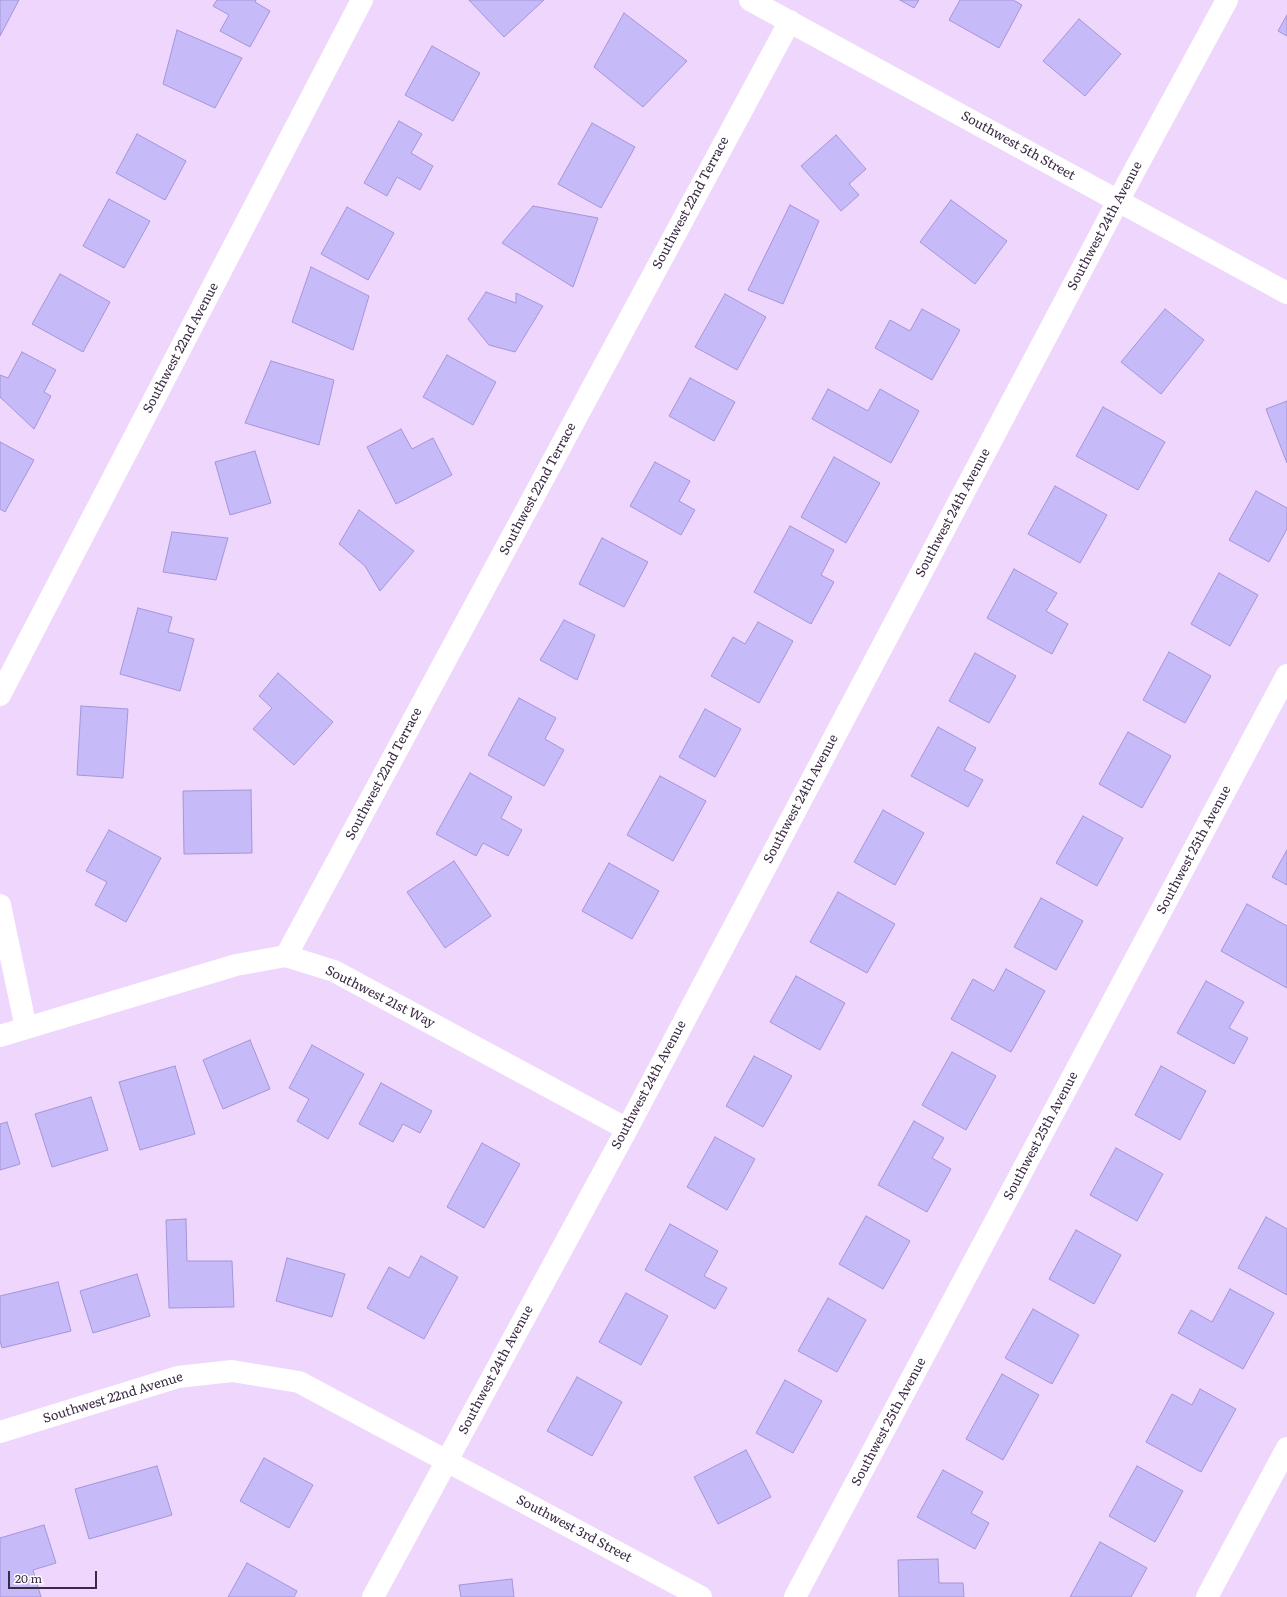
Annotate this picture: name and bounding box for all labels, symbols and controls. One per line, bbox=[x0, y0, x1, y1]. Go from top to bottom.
street label: Southwest 5th Street bbox=[958, 108, 1078, 184]
street label: Southwest 22nd Terrace bbox=[649, 134, 733, 272]
street label: Southwest 24th Avenue bbox=[1064, 159, 1146, 293]
street label: Southwest 22nd Avenue bbox=[140, 280, 222, 416]
street label: Southwest 22nd Terrace bbox=[496, 420, 580, 558]
street label: Southwest 24th Avenue bbox=[912, 446, 994, 580]
street label: Southwest 22nd Terrace bbox=[342, 705, 426, 843]
street label: Southwest 24th Avenue bbox=[760, 732, 842, 866]
street label: Southwest 25th Avenue bbox=[1154, 783, 1234, 917]
street label: Southwest 21st Way bbox=[323, 963, 437, 1031]
street label: Southwest 24th Avenue bbox=[608, 1018, 690, 1152]
street label: Southwest 25th Avenue bbox=[1001, 1069, 1081, 1203]
street label: Southwest 24th Avenue bbox=[455, 1303, 537, 1437]
street label: Southwest 25th Avenue bbox=[849, 1355, 929, 1489]
street label: Southwest 22nd Avenue bbox=[41, 1369, 185, 1427]
street label: Southwest 3rd Street bbox=[514, 1492, 634, 1566]
scale bar bbox=[10, 1563, 99, 1589]
text: 20 m bbox=[15, 1569, 42, 1587]

